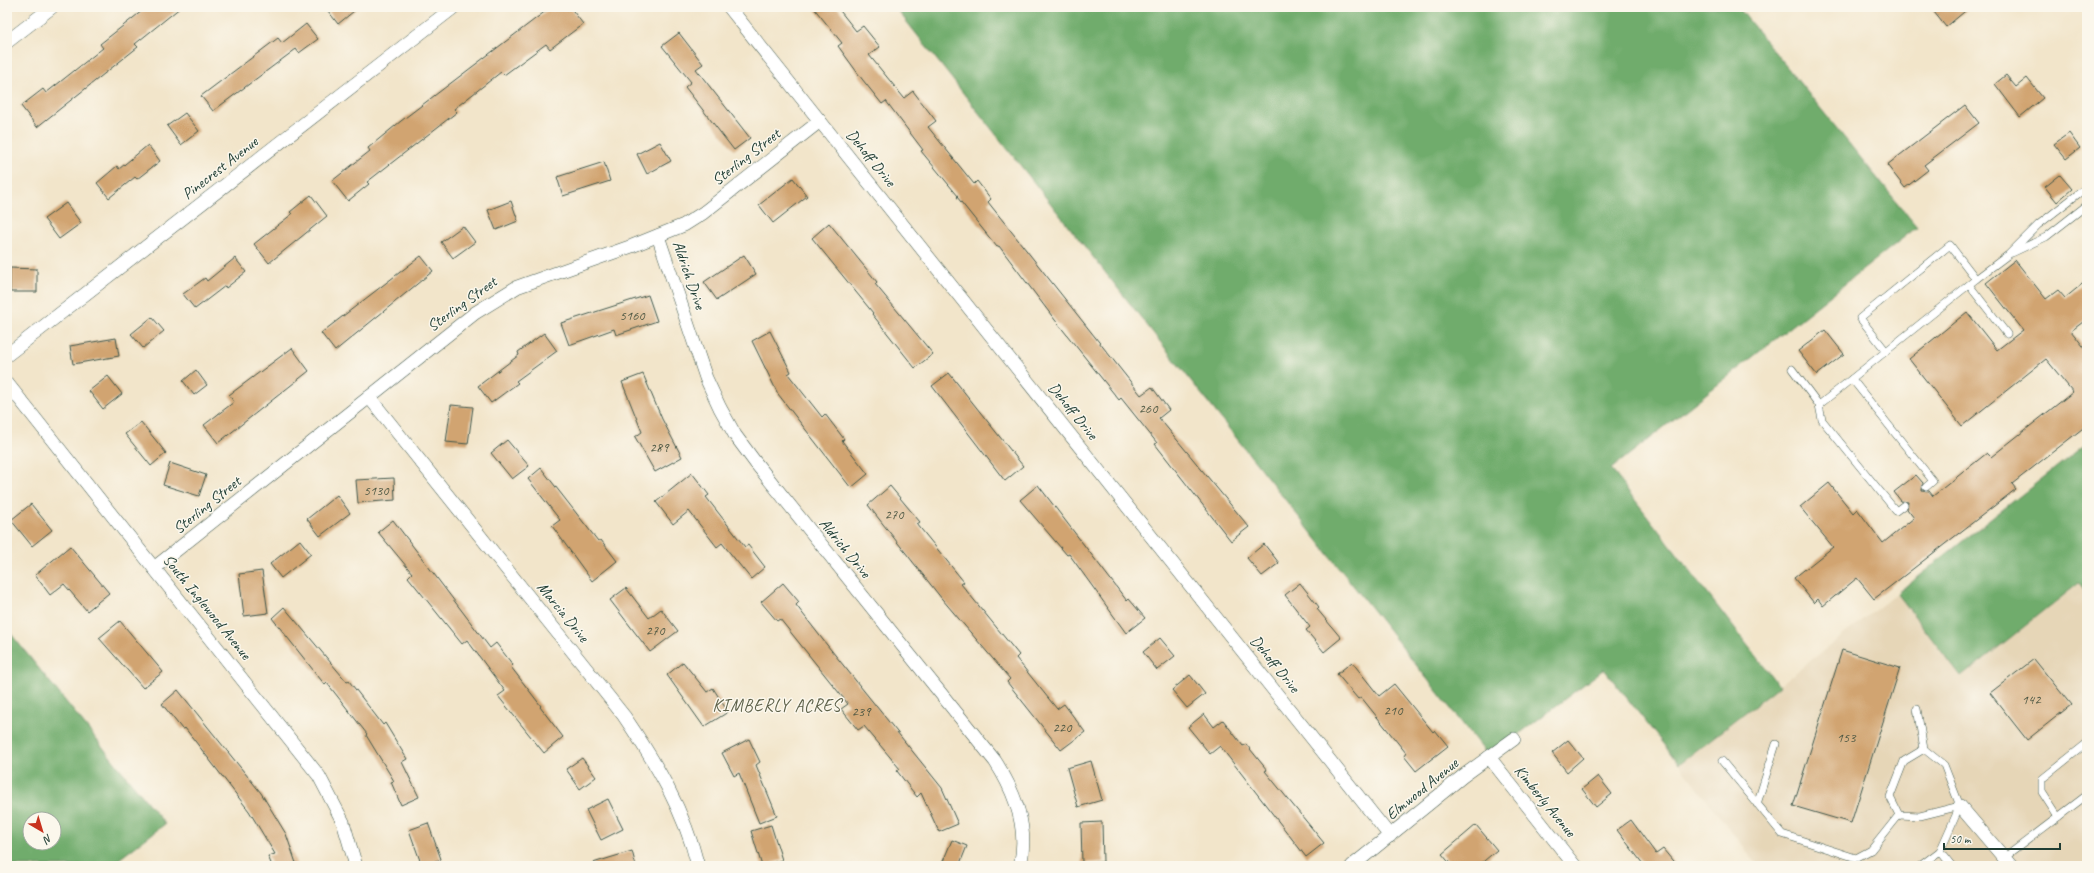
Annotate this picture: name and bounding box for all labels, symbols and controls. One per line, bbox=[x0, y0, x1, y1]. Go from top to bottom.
street label: Sterling Street bbox=[708, 123, 786, 190]
street label: Dehoff Drive bbox=[842, 125, 901, 192]
street label: Pinecrest Avenue bbox=[178, 131, 263, 204]
street label: Aldrich Drive bbox=[668, 238, 711, 314]
street label: Sterling Street bbox=[423, 271, 502, 336]
house number: 5160 bbox=[619, 307, 646, 324]
street label: Dehoff Drive bbox=[1044, 378, 1103, 445]
house number: 260 bbox=[1139, 400, 1159, 417]
house number: 289 bbox=[650, 439, 670, 456]
street label: Sterling Street bbox=[169, 471, 246, 538]
house number: 5130 bbox=[363, 482, 390, 499]
house number: 270 bbox=[885, 506, 905, 523]
street label: Aldrich Drive bbox=[815, 514, 876, 583]
street label: South Inglewood Avenue bbox=[159, 550, 257, 665]
street label: Marcia Drive bbox=[533, 578, 595, 648]
house number: 270 bbox=[646, 622, 666, 639]
street label: Dehoff Drive bbox=[1246, 631, 1305, 698]
house number: 142 bbox=[2022, 691, 2042, 708]
district label: KIMBERLY ACRES bbox=[713, 695, 844, 716]
house number: 210 bbox=[1384, 702, 1404, 719]
house number: 239 bbox=[852, 703, 872, 720]
house number: 220 bbox=[1053, 719, 1073, 736]
house number: 153 bbox=[1837, 729, 1857, 746]
street label: Elmwood Avenue bbox=[1382, 753, 1464, 824]
street label: Kimberly Avenue bbox=[1510, 761, 1581, 842]
north arrow bbox=[22, 811, 62, 851]
scale bar bbox=[1944, 825, 2060, 851]
text: N bbox=[39, 831, 55, 848]
text: 50 m bbox=[1950, 831, 1972, 847]

